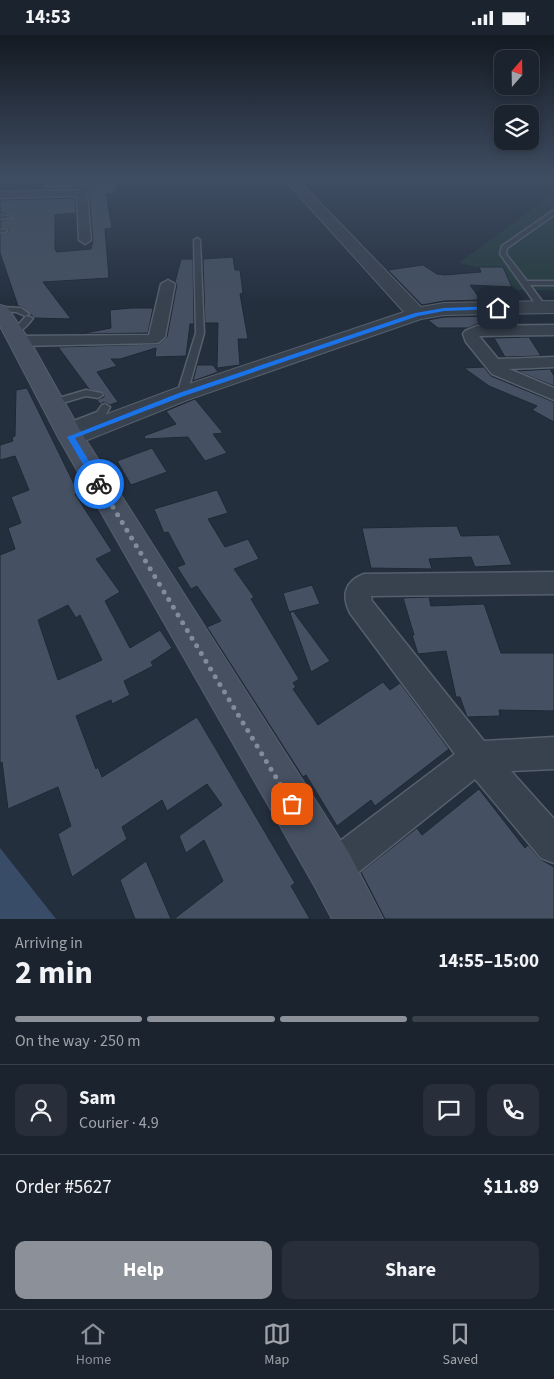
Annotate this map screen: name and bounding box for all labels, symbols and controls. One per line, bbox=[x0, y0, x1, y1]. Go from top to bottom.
text: 14:53 bbox=[25, 4, 71, 31]
north arrow bbox=[494, 50, 539, 95]
map controls bbox=[494, 50, 539, 150]
button: layers bbox=[494, 105, 539, 150]
pin bbox=[477, 287, 519, 329]
icon: home bbox=[484, 294, 512, 322]
courier bbox=[74, 459, 124, 509]
icon: bike bbox=[85, 470, 113, 498]
pin bbox=[271, 783, 313, 825]
icon: bag bbox=[278, 790, 306, 818]
text: Arriving in bbox=[15, 932, 83, 954]
text: 14:55–15:00 bbox=[438, 948, 539, 975]
text: 2 min bbox=[15, 950, 93, 996]
text: On the way · 250 m bbox=[15, 1030, 140, 1052]
button: person bbox=[15, 1084, 67, 1136]
button: chat bbox=[423, 1084, 475, 1136]
button: phone bbox=[487, 1084, 539, 1136]
text: Sam bbox=[79, 1085, 116, 1112]
text: Courier · 4.9 bbox=[79, 1112, 159, 1134]
text: Order #5627 bbox=[15, 1174, 112, 1201]
text: $11.89 bbox=[483, 1174, 539, 1201]
button: Help bbox=[15, 1241, 272, 1299]
button: Share bbox=[282, 1241, 539, 1299]
tab: Home bbox=[76, 1320, 111, 1370]
tab: Map bbox=[263, 1320, 291, 1370]
tab: Saved bbox=[442, 1320, 478, 1370]

